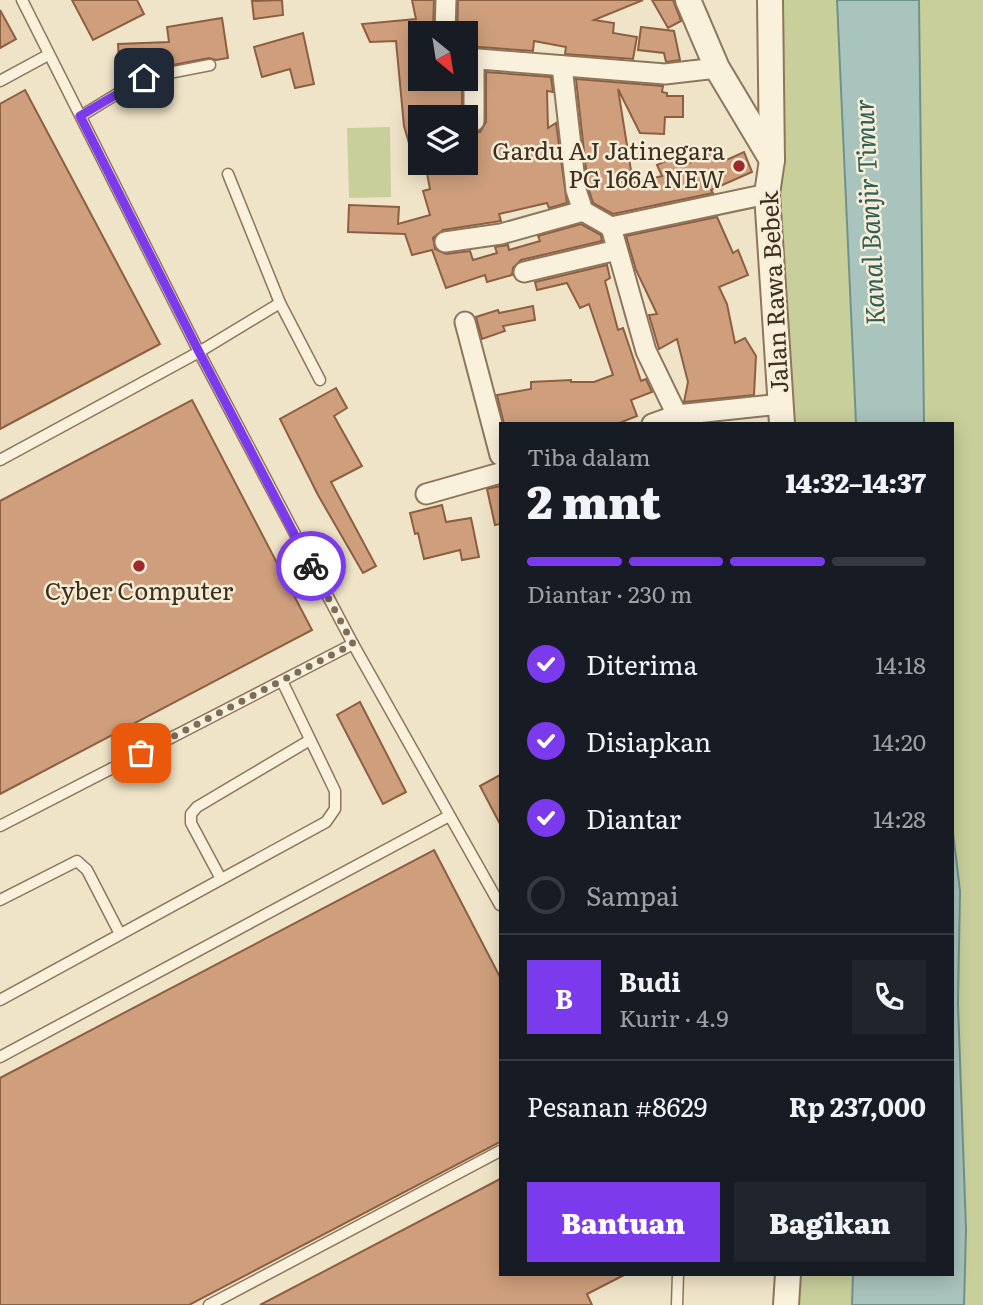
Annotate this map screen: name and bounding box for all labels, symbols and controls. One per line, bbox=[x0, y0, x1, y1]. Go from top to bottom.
north arrow bbox=[408, 21, 478, 91]
map controls bbox=[408, 21, 478, 175]
pin bbox=[114, 48, 174, 108]
icon: home bbox=[125, 59, 163, 97]
water label: Kanal Banjir Timur bbox=[842, 98, 893, 326]
button: layers bbox=[408, 105, 478, 175]
place label: Gardu AJ Jatinegara PG 166A NEW bbox=[492, 132, 725, 195]
marker: Gardu AJ Jatinegara PG 166A NEW bbox=[731, 158, 747, 174]
street label: Jalan Rawa Bebek bbox=[750, 190, 795, 394]
text: Tiba dalam bbox=[527, 439, 651, 473]
text: 14:32–14:37 bbox=[786, 462, 926, 501]
text: 2 mnt bbox=[527, 465, 661, 533]
courier bbox=[276, 531, 346, 601]
icon: bike bbox=[292, 547, 330, 585]
marker: Cyber Computer bbox=[131, 558, 147, 574]
place label: Cyber Computer bbox=[45, 572, 234, 607]
text: Diantar · 230 m bbox=[527, 576, 692, 610]
text: Diterima bbox=[586, 644, 698, 683]
icon: check bbox=[527, 645, 565, 683]
text: 14:18 bbox=[875, 647, 926, 681]
text: Disiapkan bbox=[586, 721, 711, 760]
icon: check bbox=[527, 722, 565, 760]
pin bbox=[111, 723, 171, 783]
text: 14:20 bbox=[873, 724, 926, 758]
icon: bag bbox=[122, 734, 160, 772]
text: Diantar bbox=[586, 798, 681, 837]
icon: check bbox=[527, 799, 565, 837]
text: 14:28 bbox=[873, 801, 926, 835]
text: Sampai bbox=[586, 875, 679, 914]
button: phone bbox=[852, 960, 926, 1034]
text: Budi bbox=[619, 961, 681, 1000]
text: B bbox=[555, 978, 573, 1017]
text: Kurir · 4.9 bbox=[619, 1000, 729, 1034]
text: Pesanan #8629 bbox=[527, 1086, 707, 1125]
text: Rp 237,000 bbox=[789, 1086, 926, 1125]
button: Bantuan bbox=[527, 1182, 720, 1262]
button: Bagikan bbox=[734, 1182, 926, 1262]

